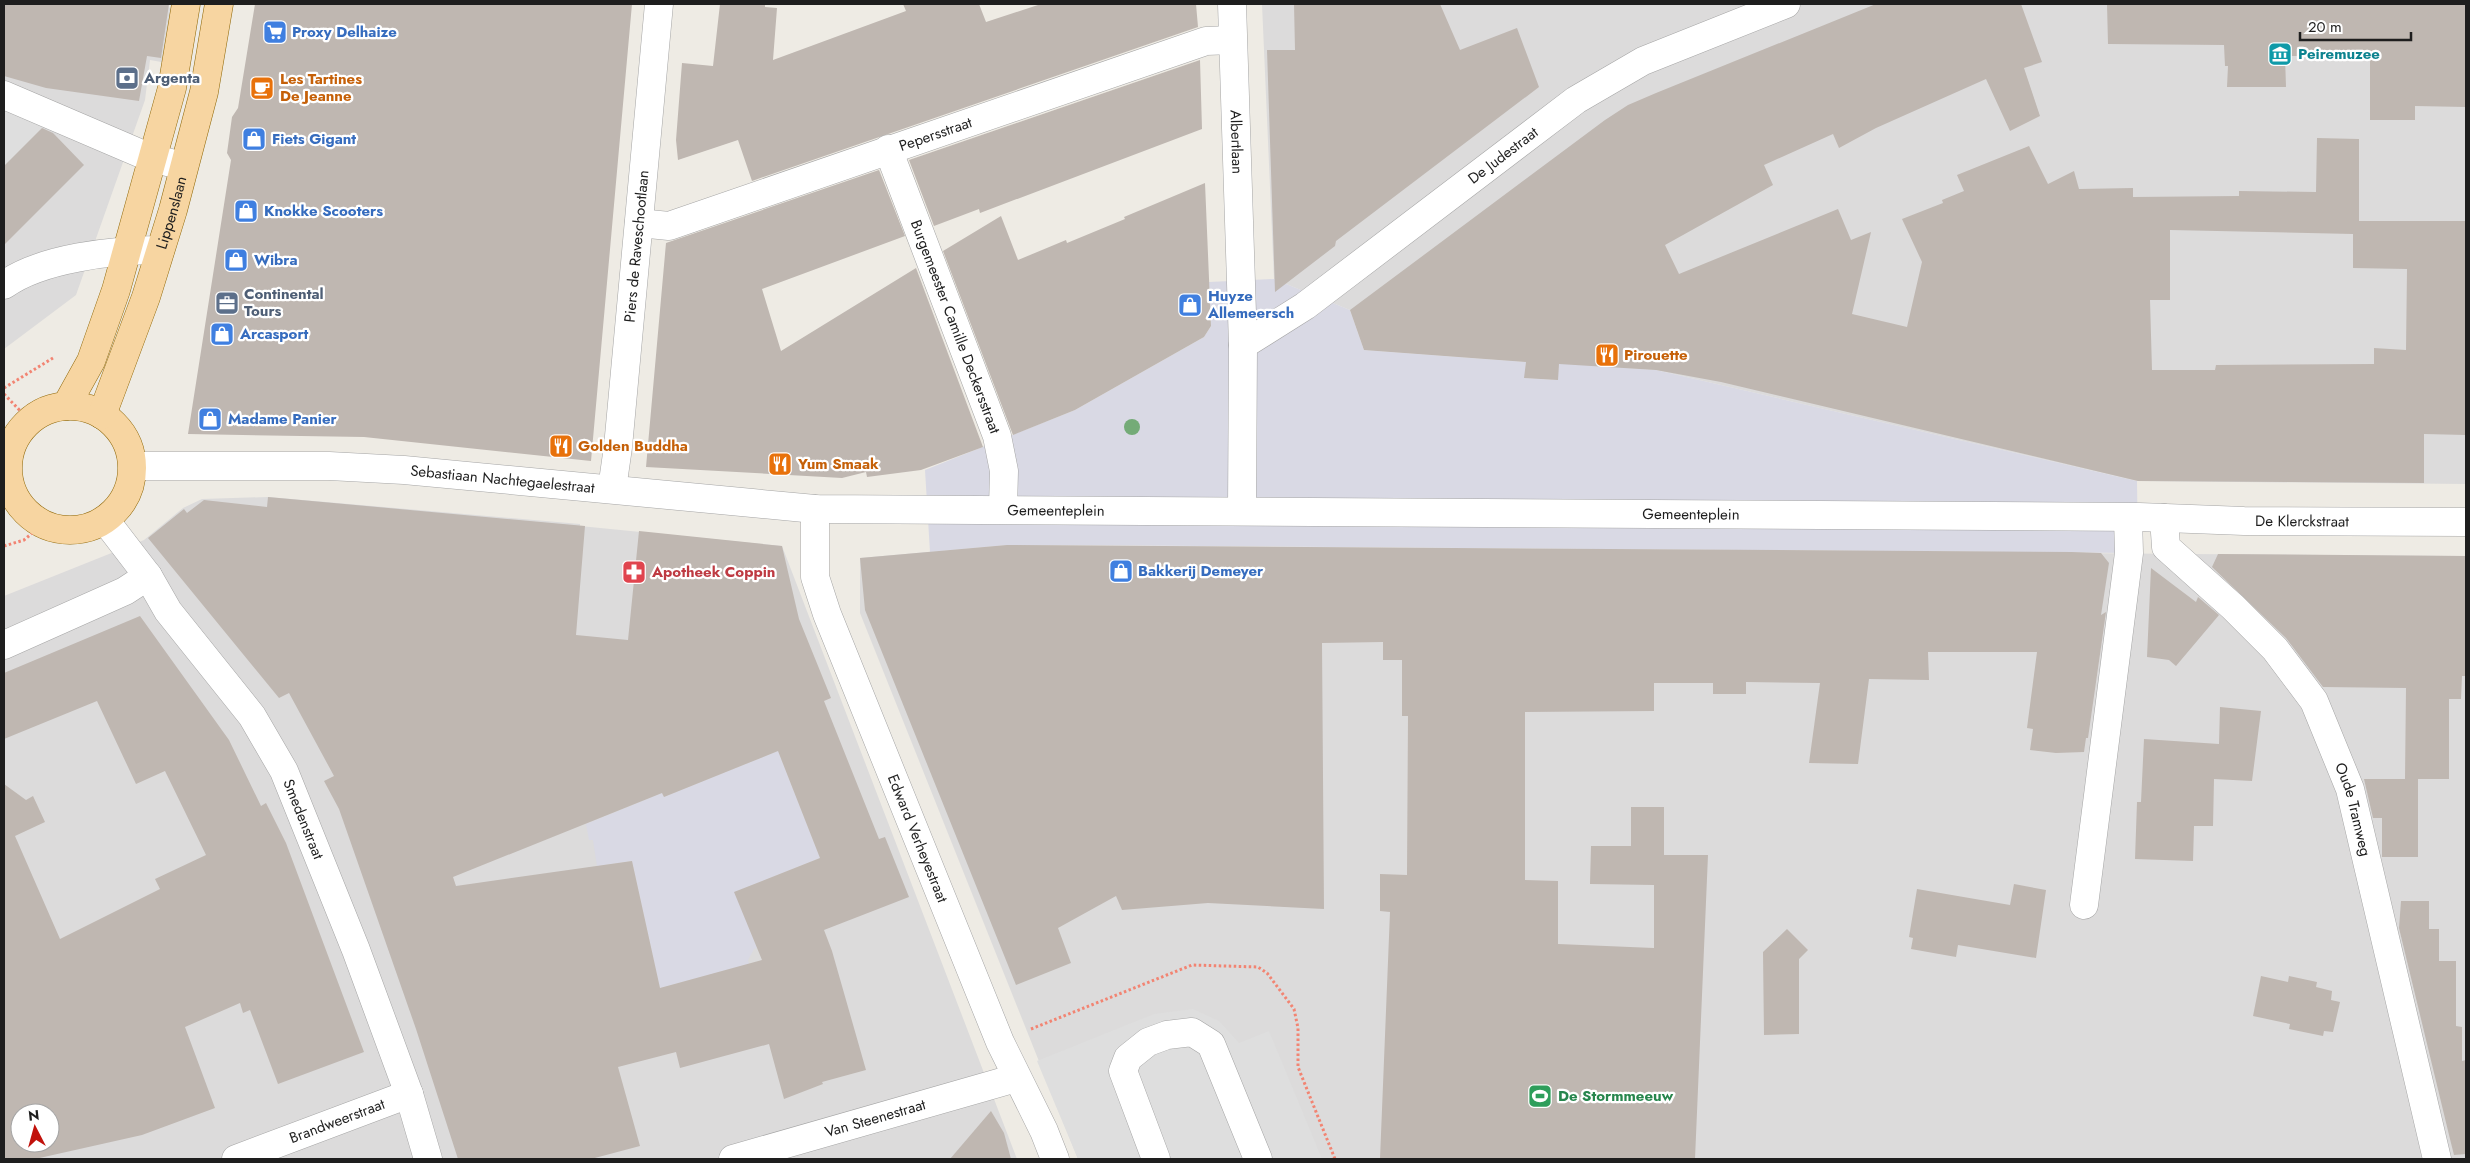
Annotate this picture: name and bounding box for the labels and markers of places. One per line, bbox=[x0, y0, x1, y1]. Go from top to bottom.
supermarket icon: Proxy Delhaize bbox=[262, 19, 288, 45]
place label: Proxy Delhaize bbox=[292, 21, 397, 43]
museum icon: Peiremuzee bbox=[2267, 41, 2293, 67]
place label: Peiremuzee bbox=[2298, 43, 2380, 65]
bank icon: Argenta bbox=[114, 65, 140, 91]
place label: Argenta bbox=[143, 67, 200, 89]
place label: Les Tartines De Jeanne bbox=[280, 68, 362, 107]
cafe icon: Les Tartines De Jeanne bbox=[249, 75, 275, 101]
shop icon: Fiets Gigant bbox=[241, 126, 267, 152]
place label: Fiets Gigant bbox=[272, 128, 356, 150]
shop icon: Knokke Scooters bbox=[233, 198, 259, 224]
place label: Knokke Scooters bbox=[264, 200, 383, 222]
shop icon: Wibra bbox=[223, 247, 249, 273]
place label: Wibra bbox=[254, 249, 298, 271]
place label: Continental Tours bbox=[244, 283, 324, 322]
place label: Huyze Allemeersch bbox=[1207, 285, 1294, 324]
office icon: Continental Tours bbox=[214, 290, 240, 316]
shop icon: Huyze Allemeersch bbox=[1177, 292, 1203, 318]
shop icon: Arcasport bbox=[209, 321, 235, 347]
place label: Arcasport bbox=[239, 323, 309, 345]
restaurant icon: Pirouette bbox=[1594, 342, 1620, 368]
place label: Pirouette bbox=[1624, 344, 1688, 366]
shop icon: Madame Panier bbox=[197, 406, 223, 432]
place label: Madame Panier bbox=[228, 408, 338, 430]
restaurant icon: Golden Buddha bbox=[548, 433, 574, 459]
place label: Golden Buddha bbox=[578, 435, 688, 457]
restaurant icon: Yum Smaak bbox=[767, 451, 793, 477]
place label: Yum Smaak bbox=[797, 453, 879, 475]
shop icon: Bakkerij Demeyer bbox=[1108, 558, 1134, 584]
pharmacy icon: Apotheek Coppin bbox=[621, 559, 647, 585]
place label: Bakkerij Demeyer bbox=[1138, 560, 1264, 582]
place label: Apotheek Coppin bbox=[651, 561, 775, 583]
sports icon: De Stormmeeuw bbox=[1527, 1083, 1553, 1109]
place label: De Stormmeeuw bbox=[1558, 1085, 1674, 1107]

